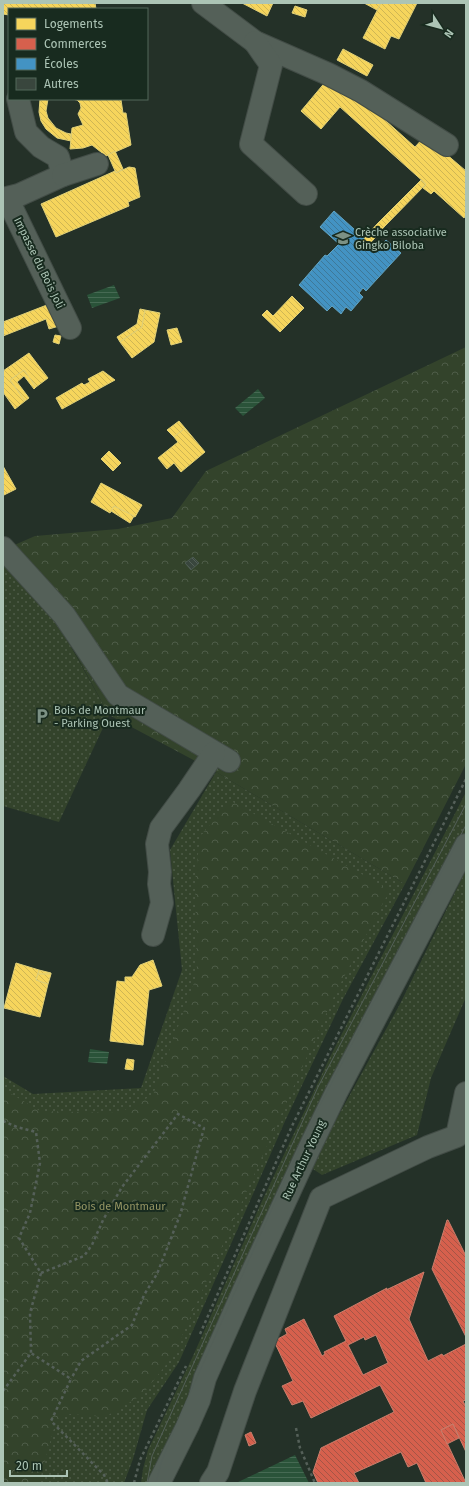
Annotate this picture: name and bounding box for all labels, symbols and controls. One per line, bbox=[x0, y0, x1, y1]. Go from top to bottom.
legend bbox=[8, 8, 148, 100]
north arrow bbox=[421, 8, 461, 48]
text: Logements bbox=[44, 17, 103, 31]
text: N bbox=[441, 27, 456, 40]
text: Commerces bbox=[44, 37, 107, 51]
text: Écoles bbox=[44, 56, 79, 71]
text: Autres bbox=[44, 77, 79, 91]
street label: Impasse du Bois Joli bbox=[11, 215, 67, 311]
place label: Crèche associative Gingko Biloba bbox=[355, 226, 447, 252]
school or university icon: Crèche associative Gingko Biloba bbox=[334, 229, 352, 247]
place label: Bois de Montmaur - Parking Ouest bbox=[54, 704, 146, 730]
parking icon: Bois de Montmaur - Parking Ouest bbox=[33, 707, 51, 725]
street label: Rue Arthur Young bbox=[280, 1118, 328, 1202]
park label: Bois de Montmaur bbox=[74, 1200, 166, 1213]
scale bar bbox=[10, 1452, 67, 1478]
text: 20 m bbox=[16, 1459, 42, 1473]

